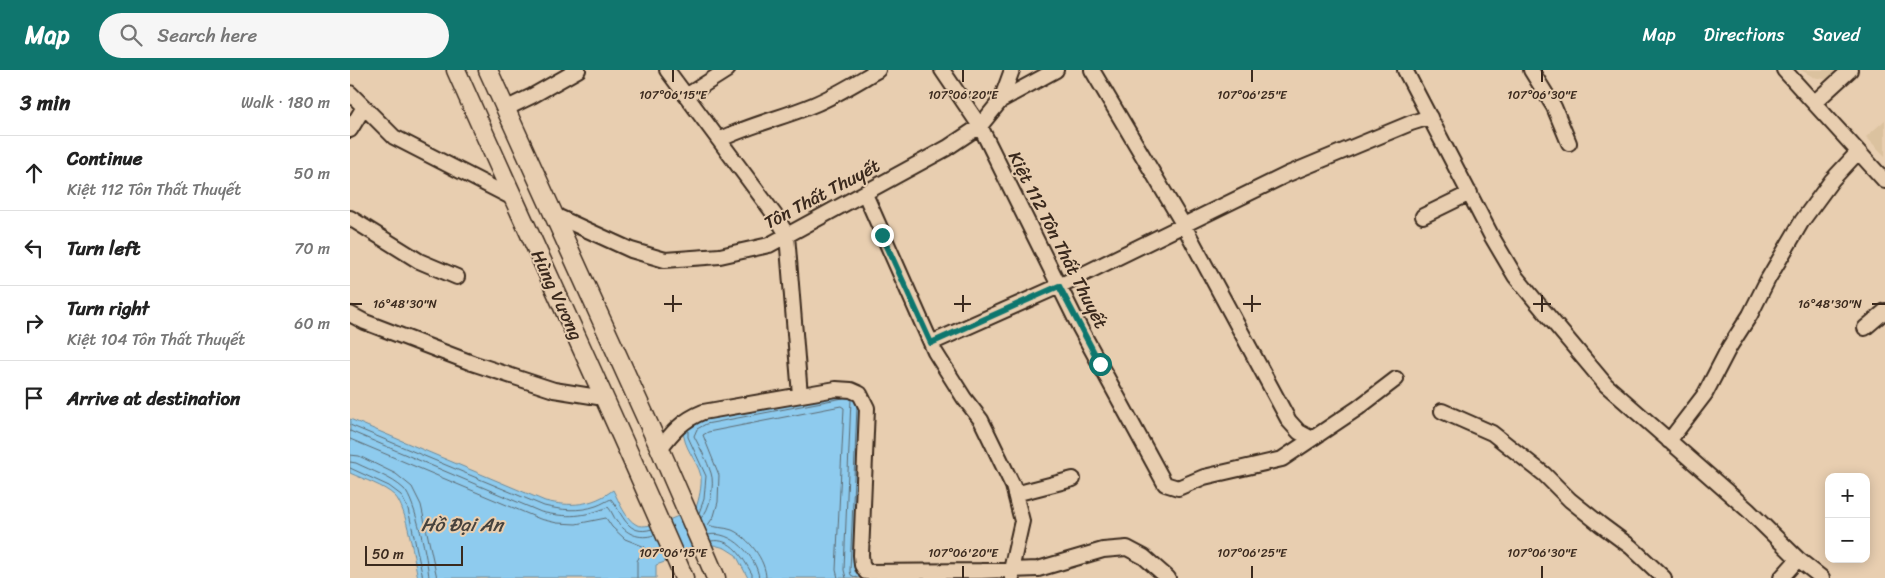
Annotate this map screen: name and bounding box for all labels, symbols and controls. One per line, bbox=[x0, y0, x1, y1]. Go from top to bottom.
search box bbox=[99, 13, 449, 58]
text: Map bbox=[25, 14, 69, 56]
text: Search here bbox=[157, 19, 257, 52]
text: Map bbox=[1643, 19, 1676, 51]
text: Directions bbox=[1704, 19, 1785, 51]
text: Saved bbox=[1813, 19, 1860, 51]
icon: search bbox=[117, 21, 145, 49]
text: 3 min bbox=[20, 84, 70, 122]
text: 107°06'15"E bbox=[639, 84, 708, 106]
text: 107°06'20"E bbox=[928, 84, 999, 106]
text: 107°06'25"E bbox=[1217, 84, 1288, 106]
text: 107°06'30"E bbox=[1507, 84, 1578, 106]
text: Walk · 180 m bbox=[241, 88, 330, 117]
text: Continue bbox=[67, 142, 143, 175]
street label: Kiệt 112 Tôn Thất Thuyết bbox=[999, 145, 1117, 335]
street label: Tôn Thất Thuyết bbox=[758, 150, 886, 238]
icon: ahead bbox=[20, 159, 48, 187]
text: 50 m bbox=[294, 159, 330, 188]
text: Kiệt 112 Tôn Thất Thuyết bbox=[67, 175, 241, 204]
route end bbox=[871, 224, 894, 247]
text: Turn left bbox=[67, 232, 140, 265]
icon: left bbox=[20, 234, 48, 262]
text: 70 m bbox=[294, 234, 330, 263]
street label: Hùng Vương bbox=[522, 244, 592, 346]
text: Turn right bbox=[67, 292, 149, 325]
text: 16°48'30"N bbox=[373, 293, 438, 315]
text: 16°48'30"N bbox=[1798, 293, 1863, 315]
icon: right bbox=[20, 309, 48, 337]
text: 60 m bbox=[294, 309, 330, 338]
text: Kiệt 104 Tôn Thất Thuyết bbox=[67, 325, 245, 354]
route start bbox=[1089, 353, 1112, 376]
text: Arrive at destination bbox=[67, 382, 240, 415]
icon: arrive bbox=[20, 384, 48, 412]
map controls bbox=[1825, 473, 1870, 563]
button: + bbox=[1825, 473, 1870, 518]
water label: Hồ Đại An bbox=[421, 508, 505, 541]
button: − bbox=[1825, 518, 1870, 563]
text: 50 m bbox=[372, 542, 404, 567]
text: 107°06'15"E bbox=[639, 542, 708, 564]
text: 107°06'20"E bbox=[928, 542, 999, 564]
text: 107°06'25"E bbox=[1217, 542, 1288, 564]
text: 107°06'30"E bbox=[1507, 542, 1578, 564]
scale bar bbox=[365, 543, 462, 566]

